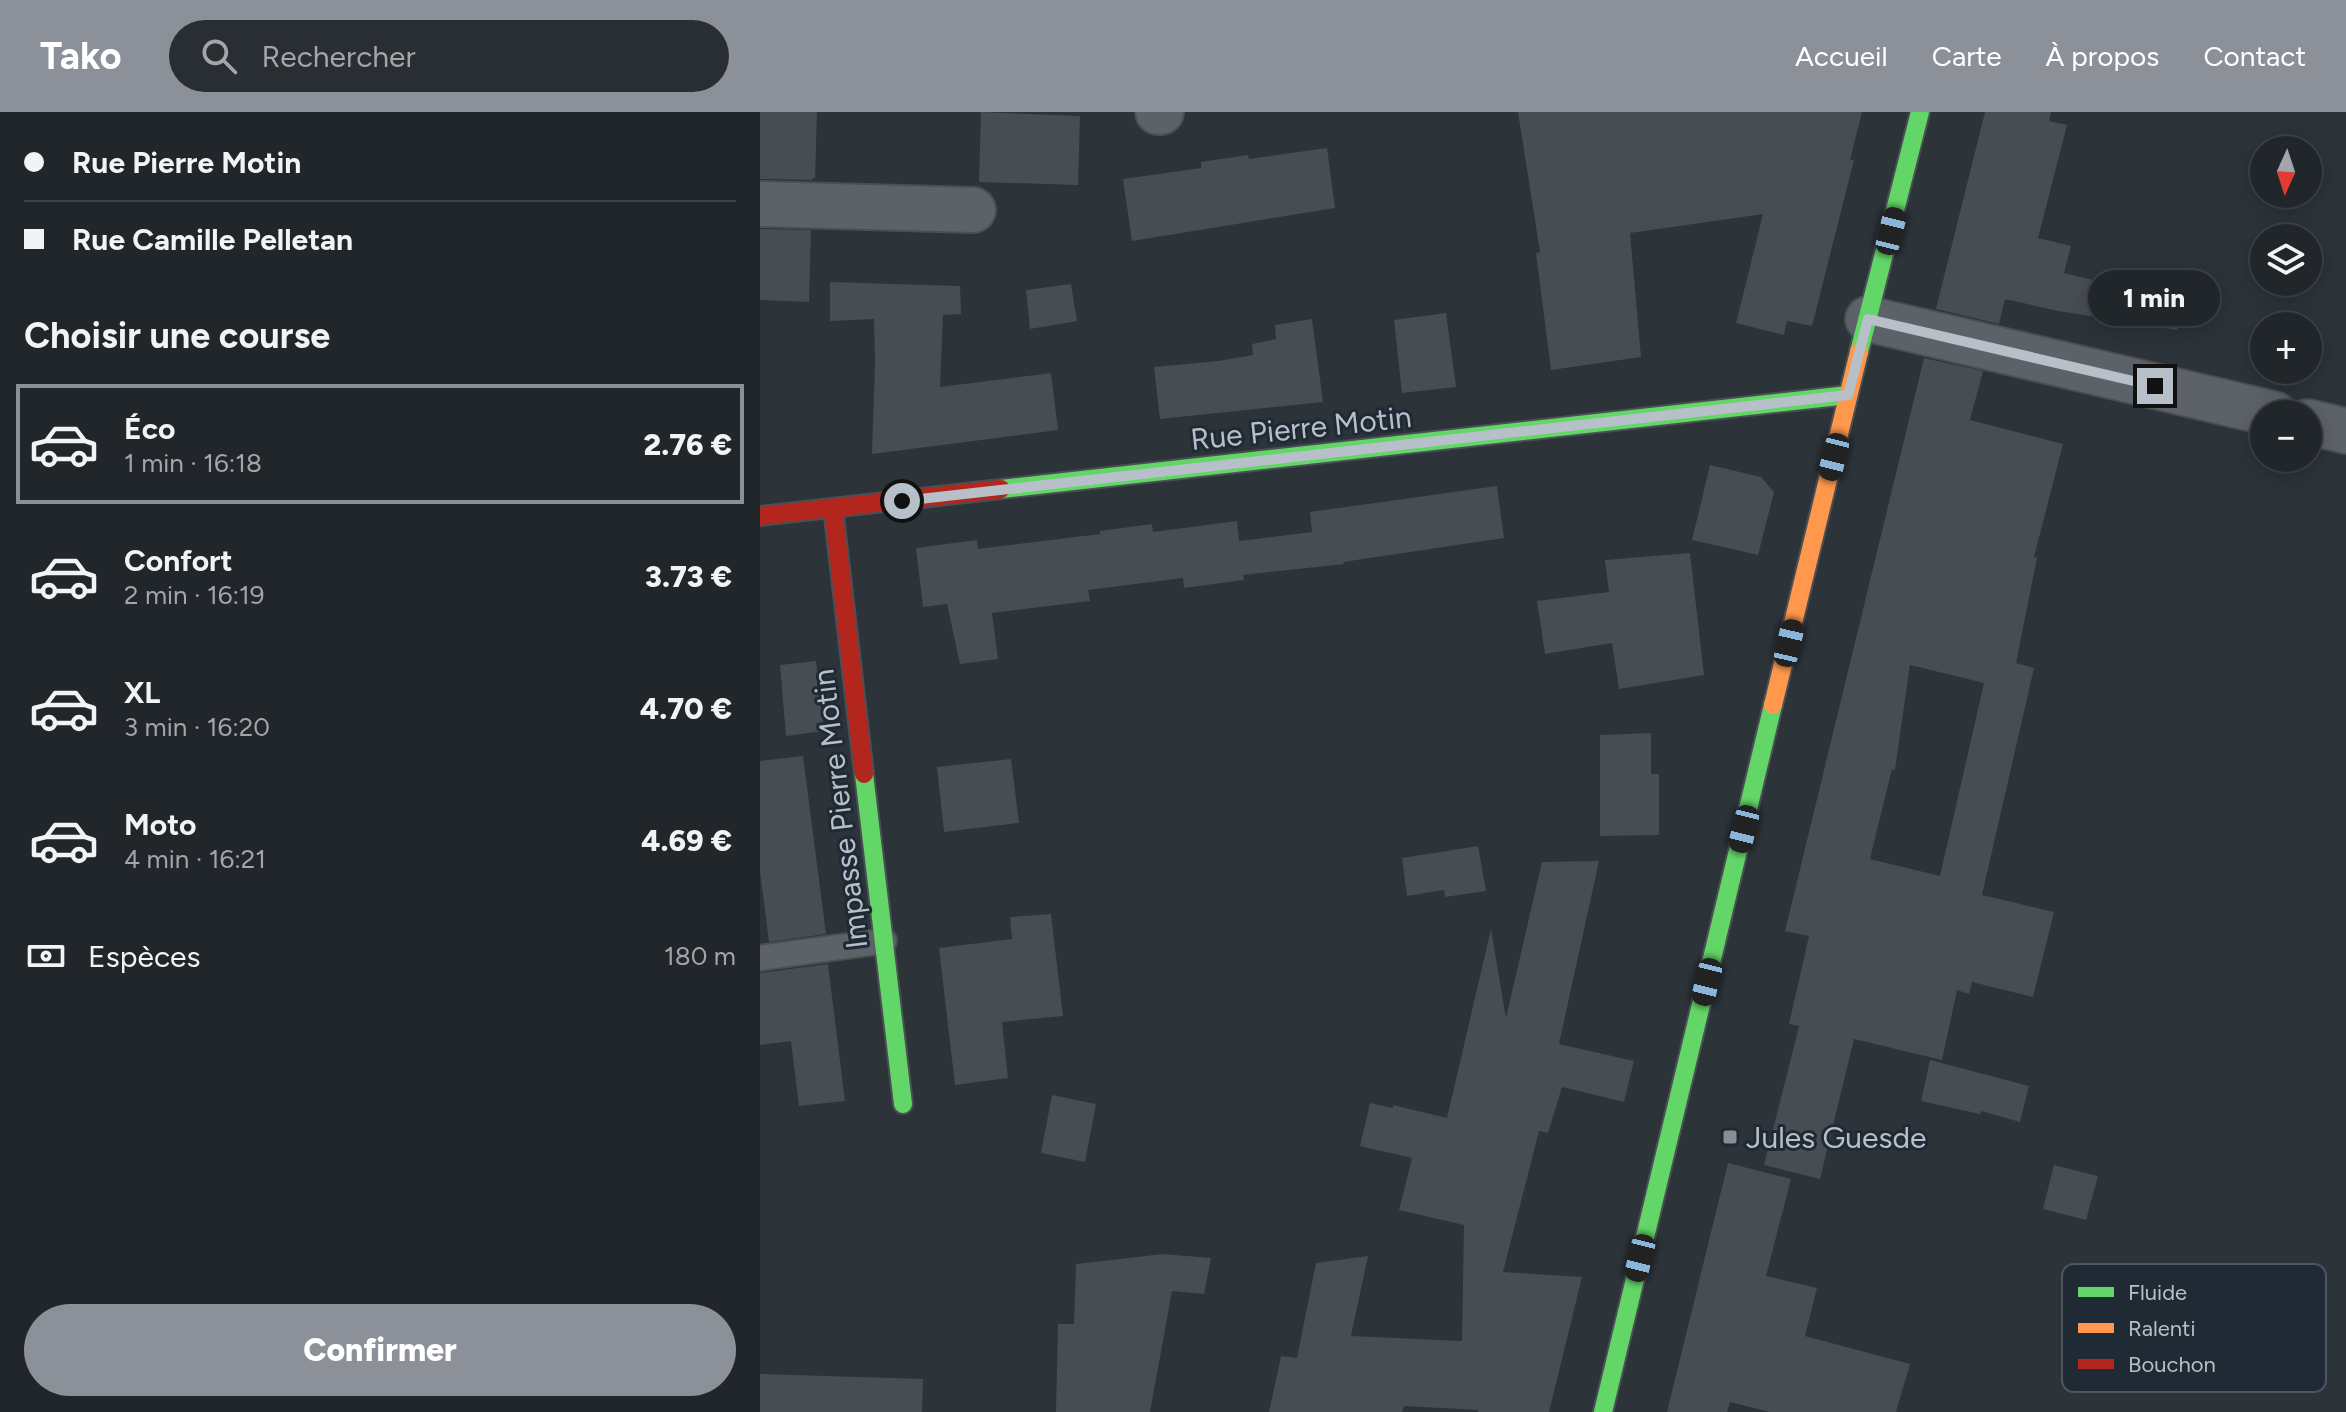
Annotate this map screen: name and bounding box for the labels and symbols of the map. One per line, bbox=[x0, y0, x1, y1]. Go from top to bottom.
north arrow bbox=[2250, 136, 2322, 208]
car bbox=[1874, 205, 1908, 257]
callout: 1 min bbox=[2089, 270, 2221, 326]
route end bbox=[2137, 368, 2173, 404]
street label: Rue Pierre Motin bbox=[1189, 398, 1413, 458]
car bbox=[1817, 431, 1851, 483]
route start bbox=[884, 483, 920, 519]
car bbox=[1772, 617, 1806, 669]
street label: Impasse Pierre Motin bbox=[805, 667, 875, 951]
car bbox=[1727, 803, 1761, 855]
car bbox=[1690, 956, 1724, 1008]
place label: Jules Guesde bbox=[1746, 1119, 1926, 1156]
marker: Jules Guesde bbox=[1721, 1128, 1739, 1146]
car bbox=[1623, 1232, 1657, 1284]
legend bbox=[2062, 1264, 2326, 1392]
text: Fluide bbox=[2128, 1279, 2187, 1306]
text: Ralenti bbox=[2128, 1315, 2196, 1342]
text: Bouchon bbox=[2128, 1351, 2216, 1378]

